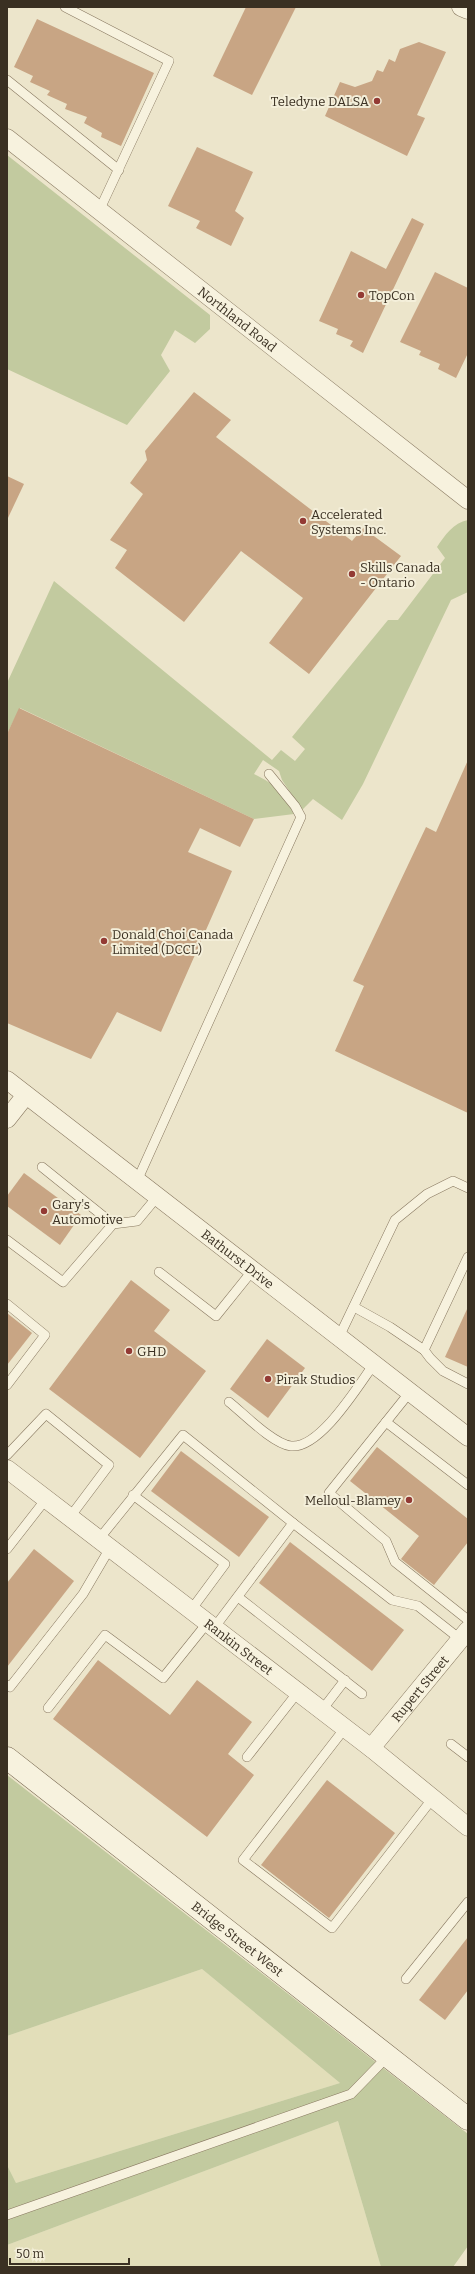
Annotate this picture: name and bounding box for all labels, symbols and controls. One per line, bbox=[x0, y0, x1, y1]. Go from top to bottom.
place label: Teledyne DALSA bbox=[271, 94, 370, 109]
marker: Teledyne DALSA bbox=[372, 96, 382, 106]
street label: Northland Road bbox=[195, 284, 280, 355]
place label: TopCon bbox=[369, 288, 416, 303]
marker: TopCon bbox=[356, 290, 366, 300]
place label: Accelerated Systems Inc. bbox=[311, 507, 386, 537]
marker: Accelerated Systems Inc. bbox=[298, 516, 308, 526]
place label: Skills Canada - Ontario bbox=[360, 560, 440, 590]
marker: Skills Canada - Ontario bbox=[347, 569, 357, 579]
place label: Donald Choi Canada Limited (DCCL) bbox=[112, 927, 233, 957]
marker: Donald Choi Canada Limited (DCCL) bbox=[99, 936, 109, 946]
place label: Gary's Automotive bbox=[52, 1197, 123, 1227]
marker: Gary's Automotive bbox=[39, 1206, 49, 1216]
street label: Bathurst Drive bbox=[199, 1227, 277, 1292]
place label: GHD bbox=[137, 1344, 166, 1359]
marker: GHD bbox=[124, 1346, 134, 1356]
place label: Pirak Studios bbox=[276, 1372, 356, 1387]
marker: Pirak Studios bbox=[263, 1374, 273, 1384]
place label: Melloul-Blamey bbox=[305, 1493, 401, 1508]
marker: Melloul-Blamey bbox=[404, 1495, 414, 1505]
street label: Rankin Street bbox=[201, 1616, 276, 1678]
street label: Rupert Street bbox=[389, 1653, 452, 1725]
street label: Bridge Street West bbox=[189, 1899, 286, 1980]
scale bar bbox=[10, 2240, 129, 2266]
text: 50 m bbox=[16, 2247, 45, 2261]

